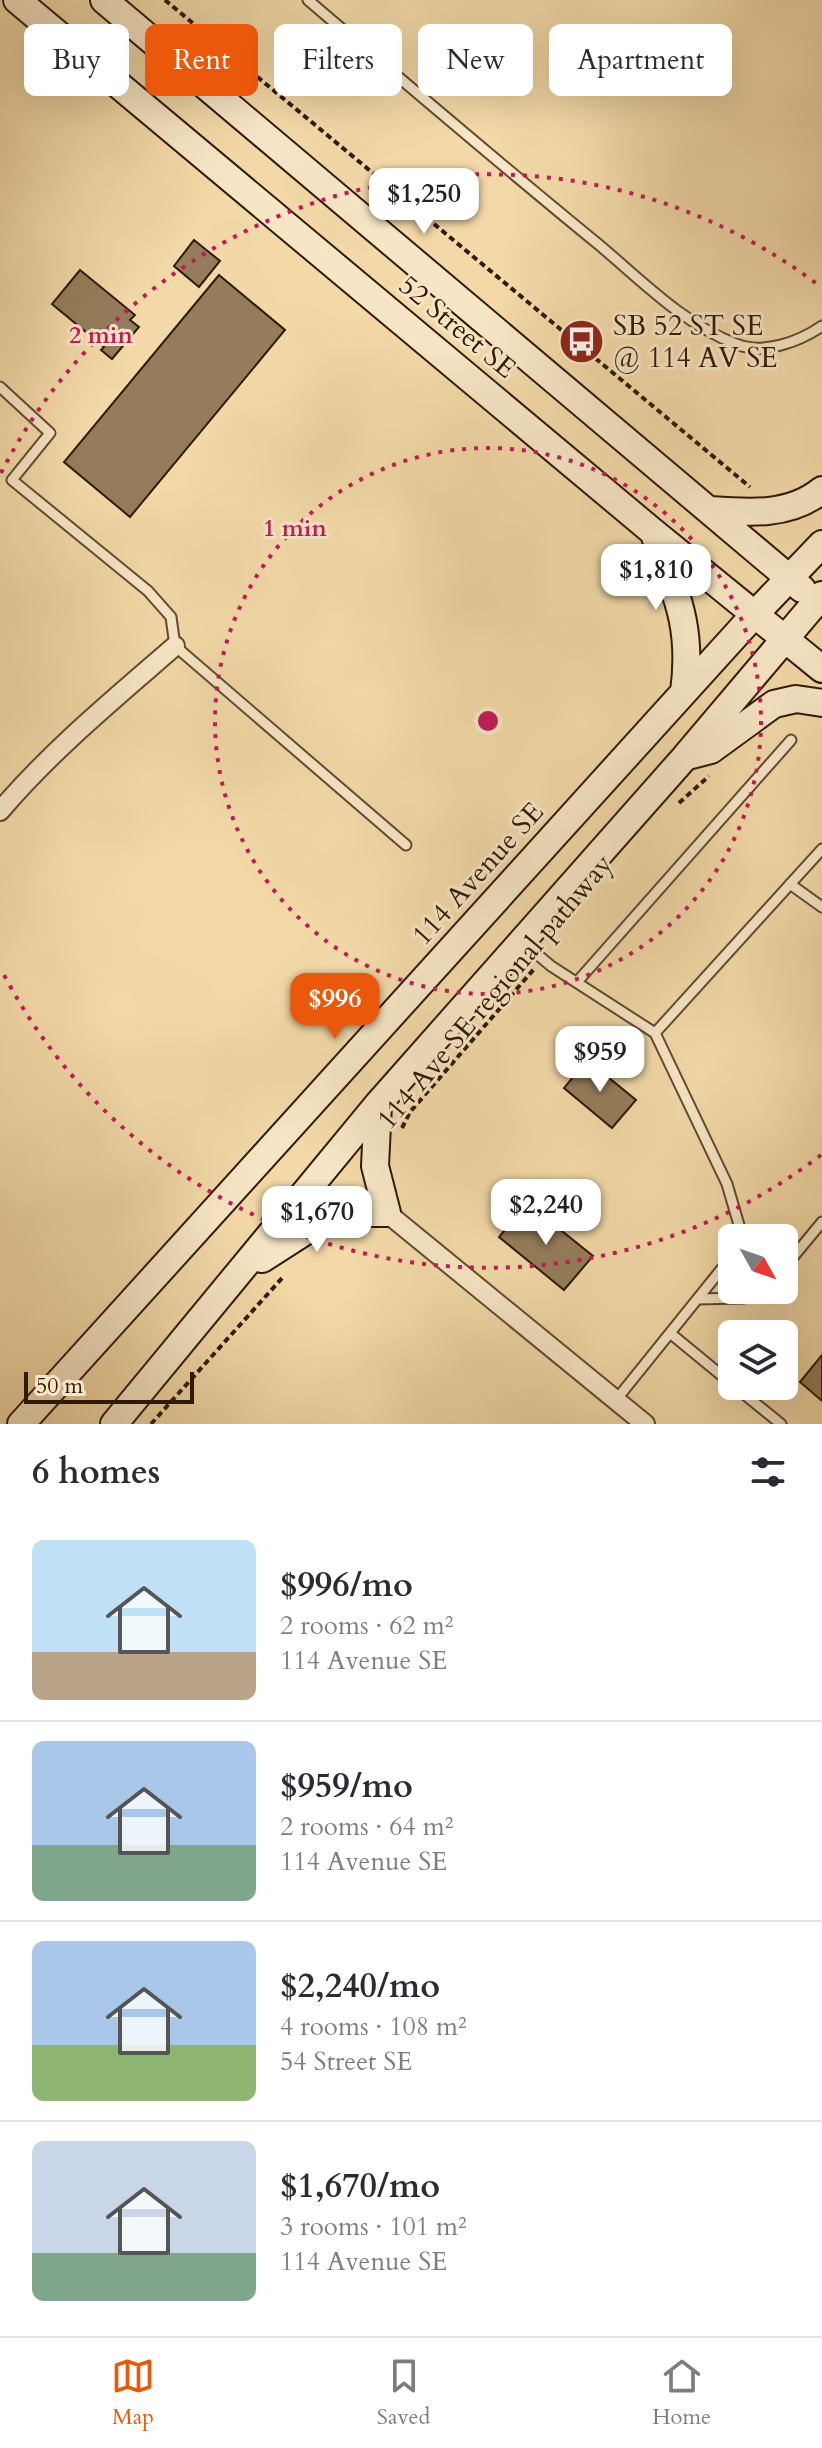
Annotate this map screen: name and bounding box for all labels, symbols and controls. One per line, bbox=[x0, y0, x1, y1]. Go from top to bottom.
chip: Buy bbox=[24, 24, 129, 96]
chip: Rent bbox=[145, 24, 258, 96]
chip: Filters bbox=[274, 24, 402, 96]
chip: New bbox=[418, 24, 533, 96]
chip: Apartment bbox=[549, 24, 732, 96]
pin: $1,250 bbox=[359, 168, 489, 236]
text: $1,250 bbox=[387, 176, 461, 211]
street label: 52 Street SE bbox=[391, 266, 524, 387]
place label: SB 52 ST SE @ 114 AV SE bbox=[613, 307, 778, 377]
bus stop icon: SB 52 ST SE @ 114 AV SE bbox=[558, 317, 606, 365]
text: 2 min bbox=[69, 319, 134, 352]
text: 1 min bbox=[263, 512, 328, 545]
pin: $1,810 bbox=[591, 544, 721, 612]
text: $1,810 bbox=[619, 552, 693, 587]
centre of rings bbox=[474, 707, 502, 735]
street label: 114 Avenue SE bbox=[403, 794, 552, 953]
street label: 114 Ave SE regional pathway bbox=[368, 846, 621, 1137]
pin: $996 bbox=[288, 973, 382, 1041]
text: $996 bbox=[308, 981, 362, 1016]
pin: $959 bbox=[553, 1026, 647, 1094]
text: $959 bbox=[573, 1034, 627, 1069]
pin: $2,240 bbox=[481, 1179, 611, 1247]
pin: $1,670 bbox=[252, 1186, 382, 1254]
text: $2,240 bbox=[509, 1187, 583, 1222]
text: $1,670 bbox=[280, 1194, 354, 1229]
north arrow bbox=[718, 1224, 798, 1304]
map controls bbox=[718, 1224, 798, 1400]
button: layers bbox=[718, 1320, 798, 1400]
scale bar bbox=[24, 1368, 194, 1404]
text: 50 m bbox=[36, 1371, 83, 1401]
text: 6 homes bbox=[32, 1449, 160, 1495]
icon: filters bbox=[746, 1450, 790, 1494]
text: $996/mo bbox=[280, 1562, 413, 1608]
icon: home bbox=[96, 1572, 192, 1668]
text: 2 rooms · 62 m² bbox=[280, 1608, 453, 1643]
text: 114 Avenue SE bbox=[280, 1643, 447, 1678]
text: $959/mo bbox=[280, 1763, 413, 1809]
icon: home bbox=[96, 1773, 192, 1869]
text: 2 rooms · 64 m² bbox=[280, 1809, 453, 1844]
text: 114 Avenue SE bbox=[280, 1844, 447, 1879]
text: $2,240/mo bbox=[280, 1963, 440, 2009]
icon: home bbox=[96, 1973, 192, 2069]
text: 4 rooms · 108 m² bbox=[280, 2009, 467, 2044]
text: 54 Street SE bbox=[280, 2044, 412, 2079]
text: $1,670/mo bbox=[280, 2163, 440, 2209]
icon: home bbox=[96, 2173, 192, 2269]
text: 3 rooms · 101 m² bbox=[280, 2209, 467, 2244]
text: 114 Avenue SE bbox=[280, 2244, 447, 2279]
tab: Map bbox=[111, 2354, 155, 2432]
tab: Saved bbox=[377, 2354, 430, 2432]
tab: Home bbox=[652, 2354, 711, 2432]

